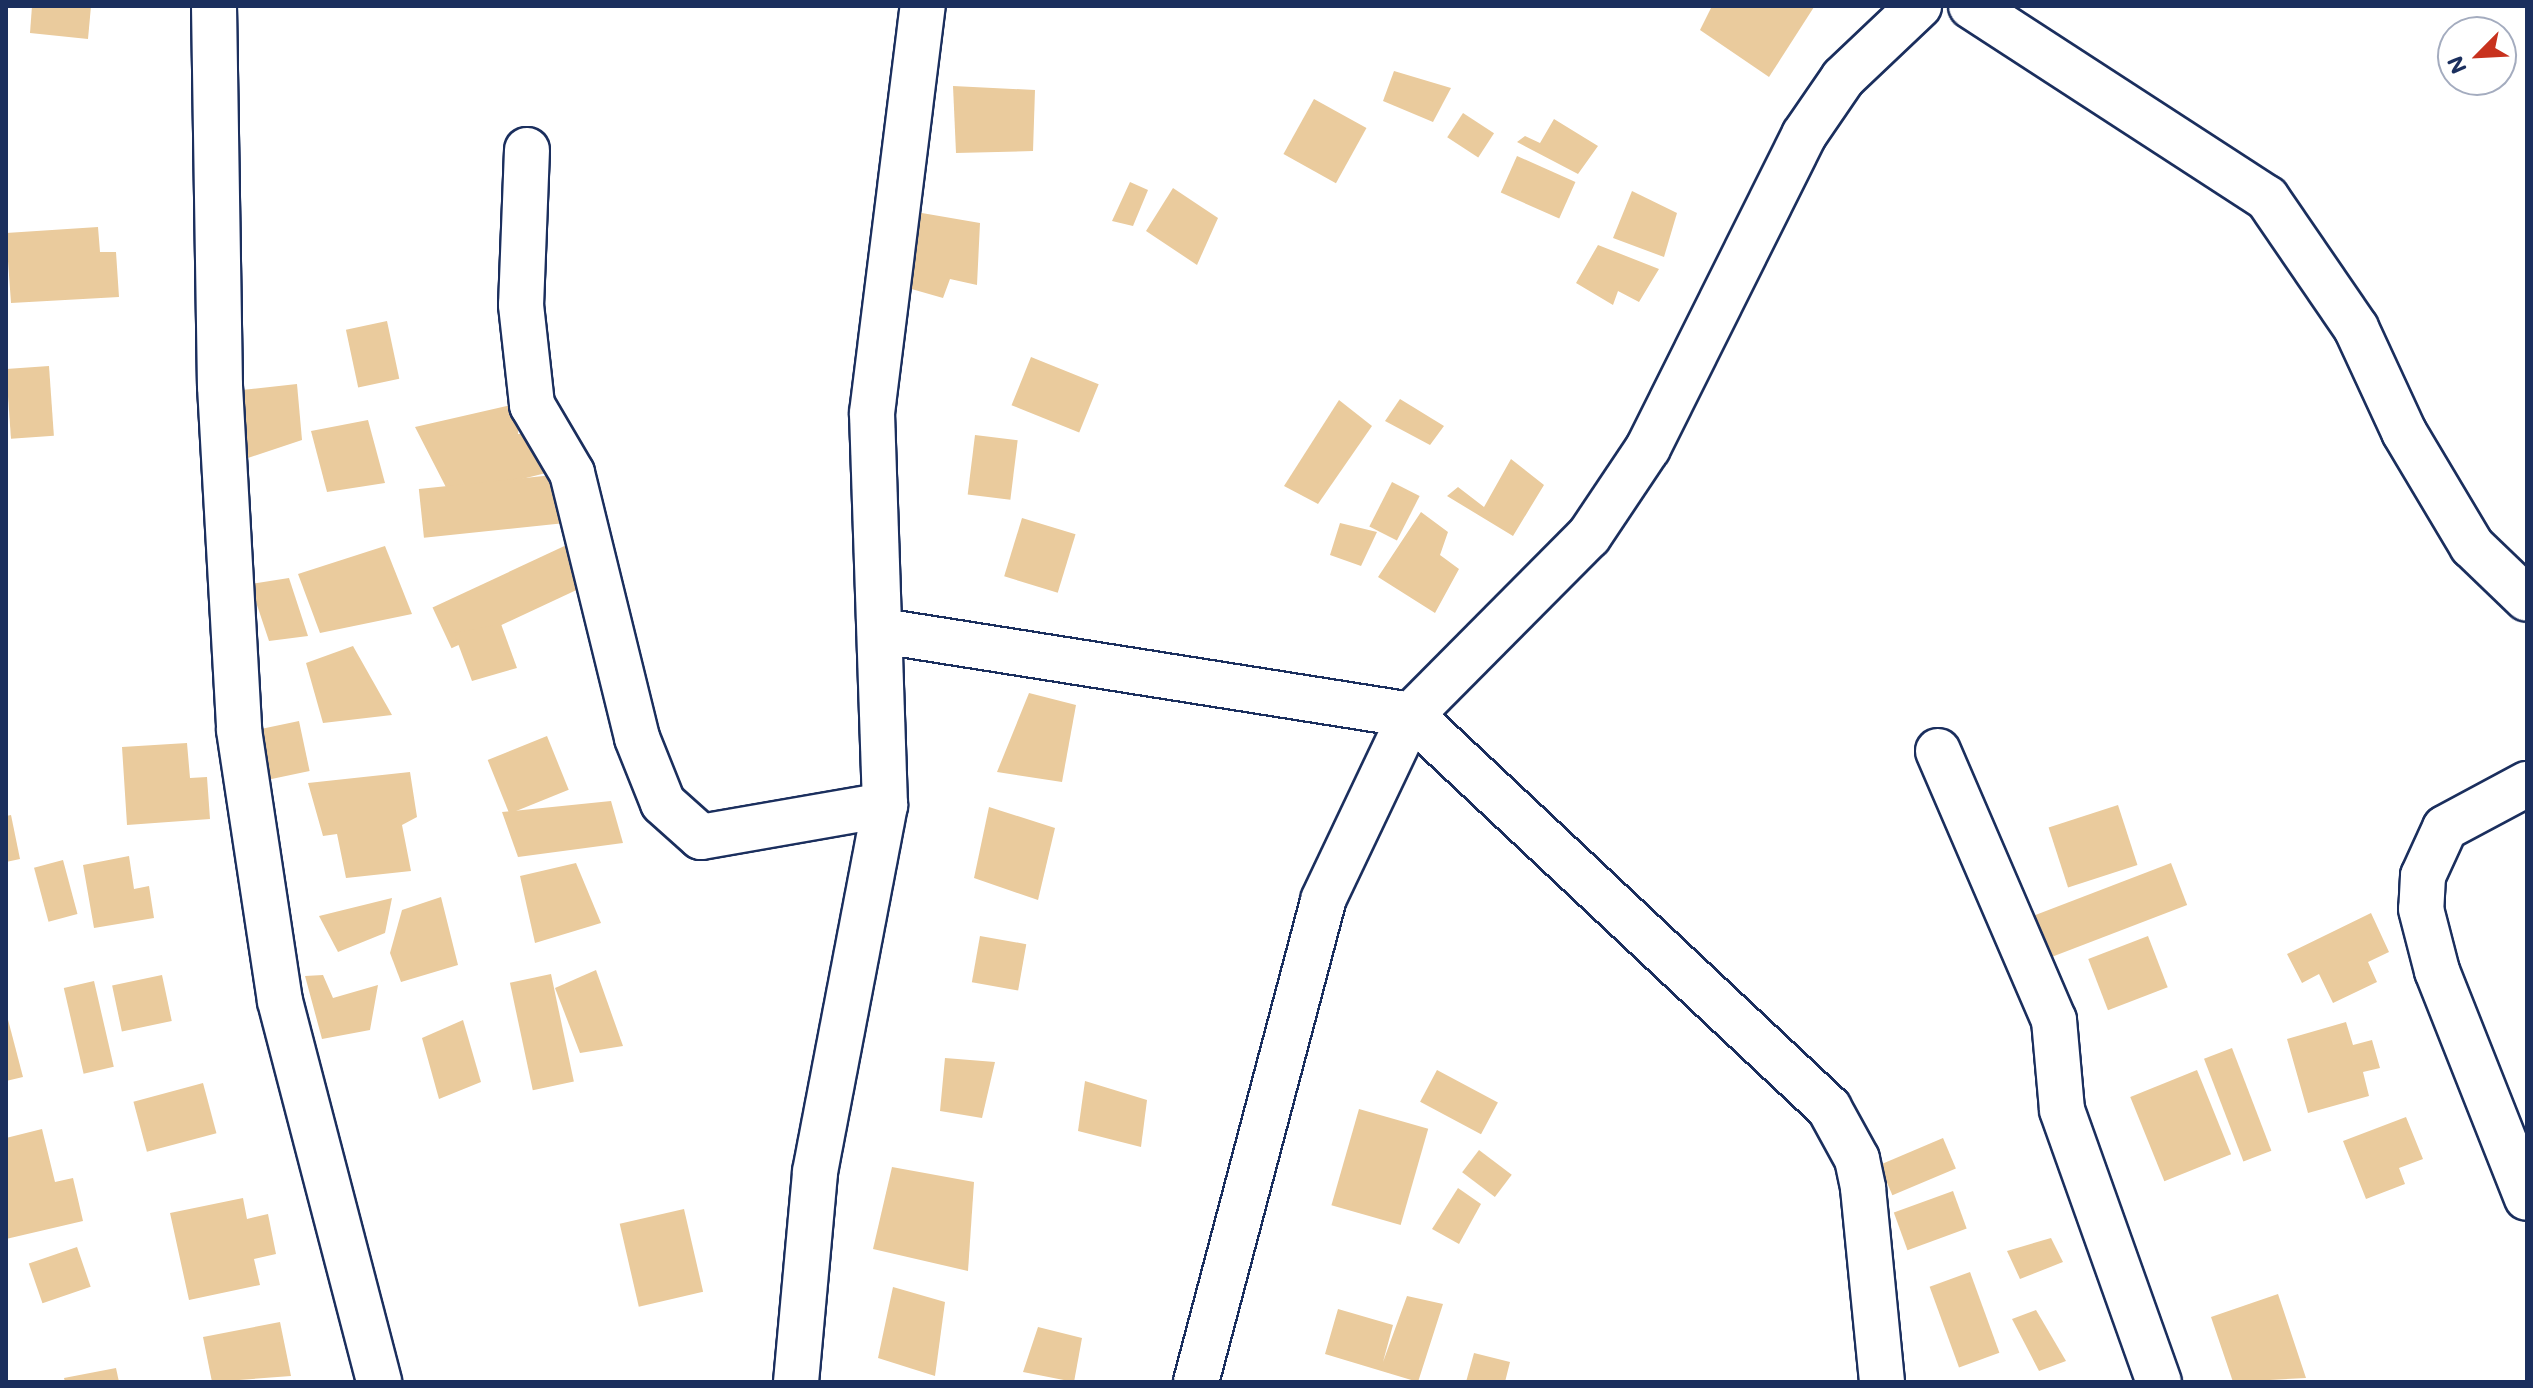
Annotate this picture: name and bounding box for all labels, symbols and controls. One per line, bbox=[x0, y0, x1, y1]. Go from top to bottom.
north arrow bbox=[2437, 16, 2517, 96]
text: N bbox=[2440, 52, 2473, 79]

